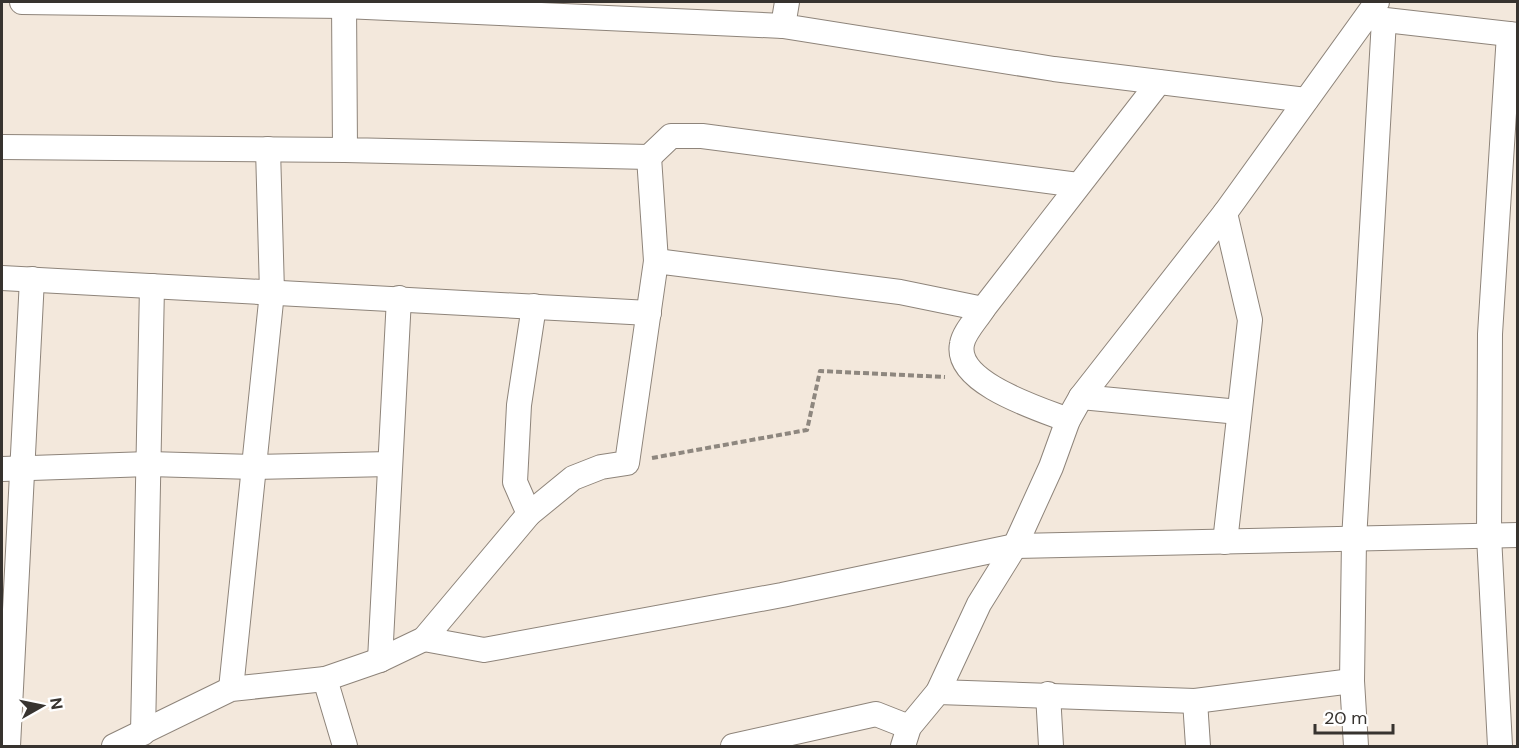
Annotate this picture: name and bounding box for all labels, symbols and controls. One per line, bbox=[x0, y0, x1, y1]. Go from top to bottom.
north arrow bbox=[12, 676, 72, 736]
text: N bbox=[45, 696, 68, 711]
scale bar bbox=[1315, 697, 1393, 735]
text: 20 m bbox=[1324, 706, 1367, 730]

